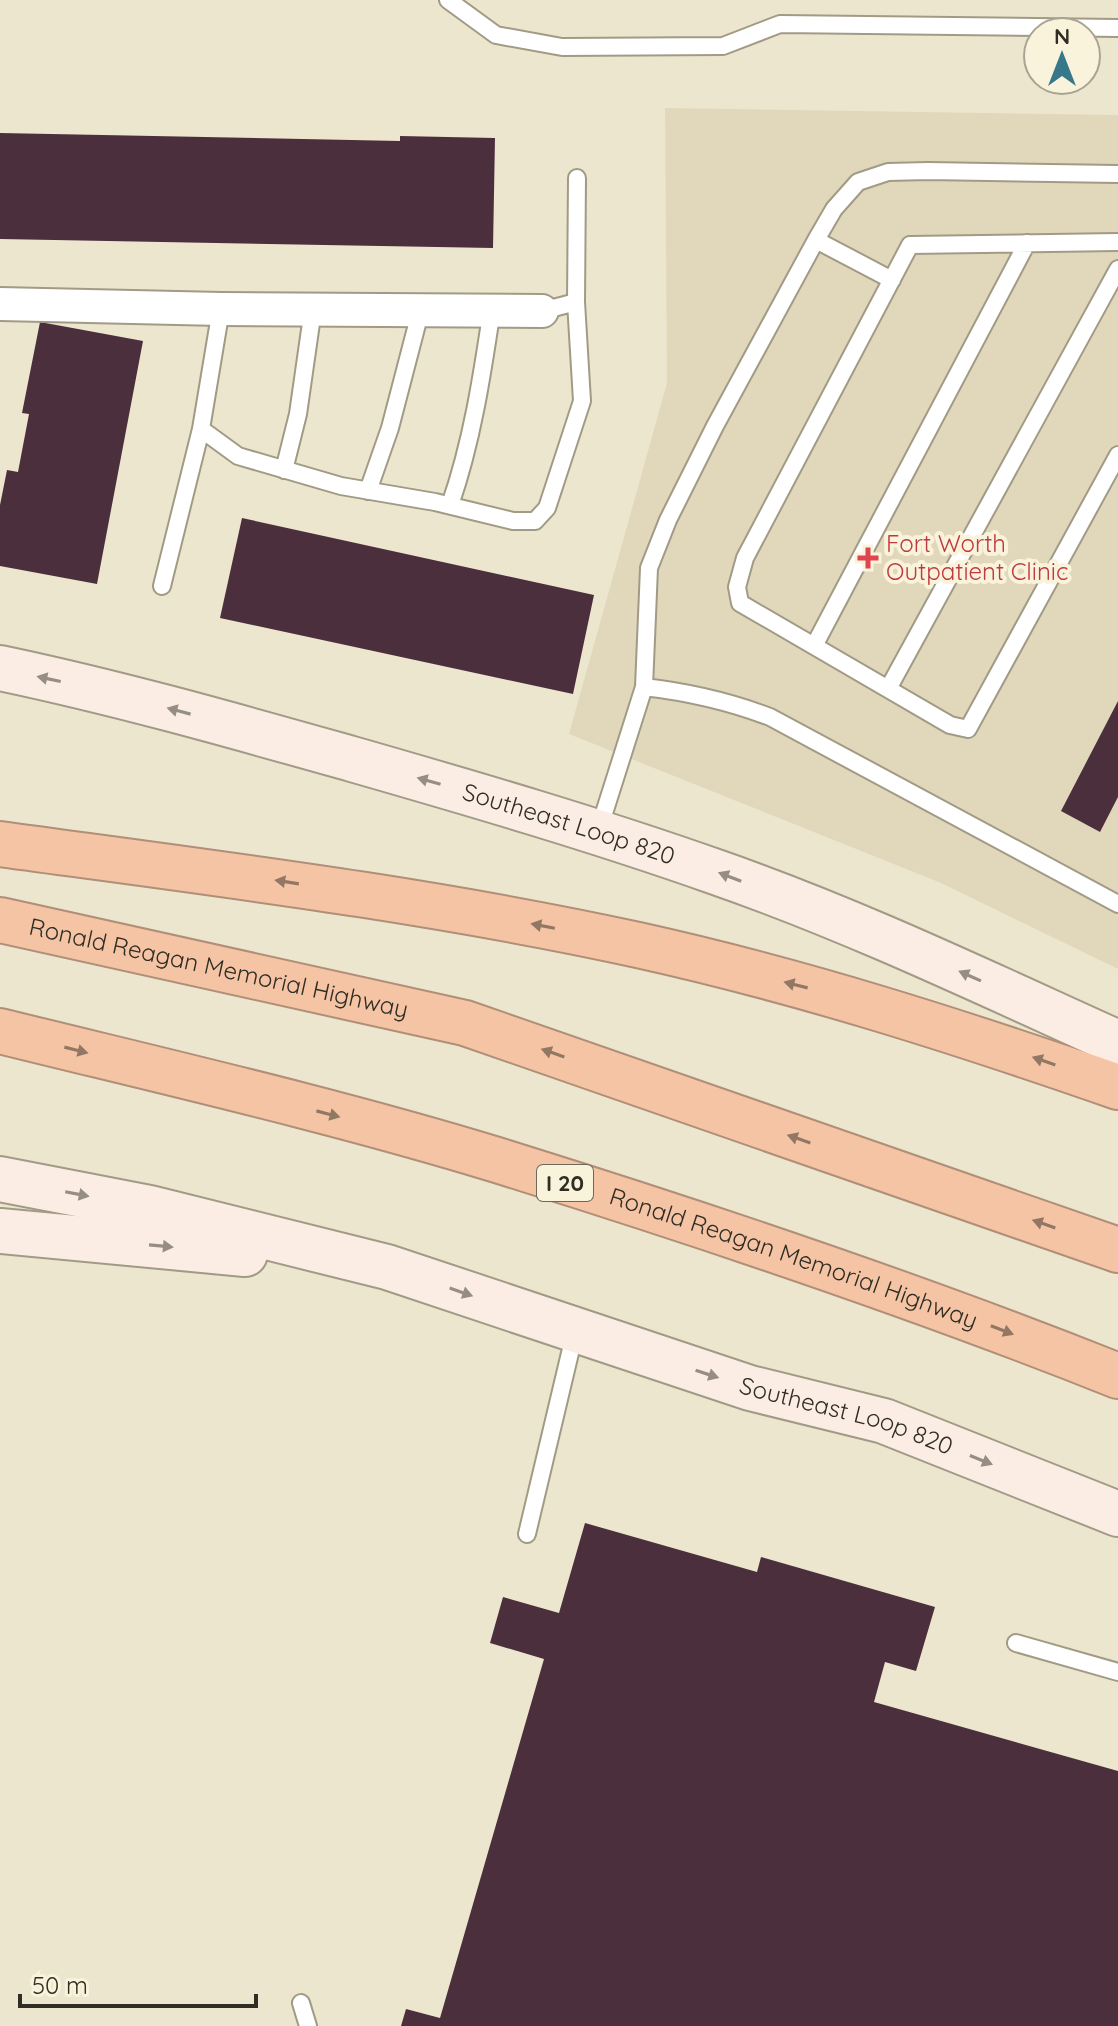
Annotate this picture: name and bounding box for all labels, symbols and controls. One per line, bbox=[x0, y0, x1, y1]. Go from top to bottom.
north arrow bbox=[1022, 16, 1102, 96]
text: N bbox=[1054, 22, 1070, 50]
place label: Fort Worth Outpatient Clinic bbox=[886, 528, 1068, 586]
marker: Fort Worth Outpatient Clinic bbox=[857, 547, 879, 569]
one-way arrow bbox=[37, 672, 62, 684]
one-way arrow bbox=[166, 704, 190, 717]
one-way arrow bbox=[417, 774, 441, 787]
street label: Southeast Loop 820 bbox=[459, 776, 679, 871]
one-way arrow bbox=[718, 870, 742, 883]
one-way arrow bbox=[274, 875, 299, 888]
street label: Ronald Reagan Memorial Highway bbox=[26, 911, 411, 1024]
one-way arrow bbox=[530, 920, 555, 932]
one-way arrow bbox=[958, 970, 982, 983]
one-way arrow bbox=[783, 979, 808, 991]
one-way arrow bbox=[63, 1044, 88, 1057]
one-way arrow bbox=[541, 1047, 565, 1059]
one-way arrow bbox=[1032, 1055, 1056, 1067]
one-way arrow bbox=[316, 1108, 340, 1121]
one-way arrow bbox=[787, 1132, 811, 1144]
road number: I 20 bbox=[537, 1165, 593, 1201]
street label: Ronald Reagan Memorial Highway bbox=[606, 1180, 982, 1335]
one-way arrow bbox=[64, 1188, 89, 1200]
one-way arrow bbox=[1032, 1218, 1056, 1230]
one-way arrow bbox=[149, 1240, 174, 1253]
one-way arrow bbox=[449, 1286, 473, 1298]
one-way arrow bbox=[990, 1324, 1014, 1337]
one-way arrow bbox=[695, 1368, 719, 1381]
street label: Southeast Loop 820 bbox=[736, 1370, 958, 1461]
one-way arrow bbox=[969, 1454, 993, 1467]
scale bar bbox=[20, 1958, 256, 2008]
text: 50 m bbox=[32, 1970, 88, 2000]

